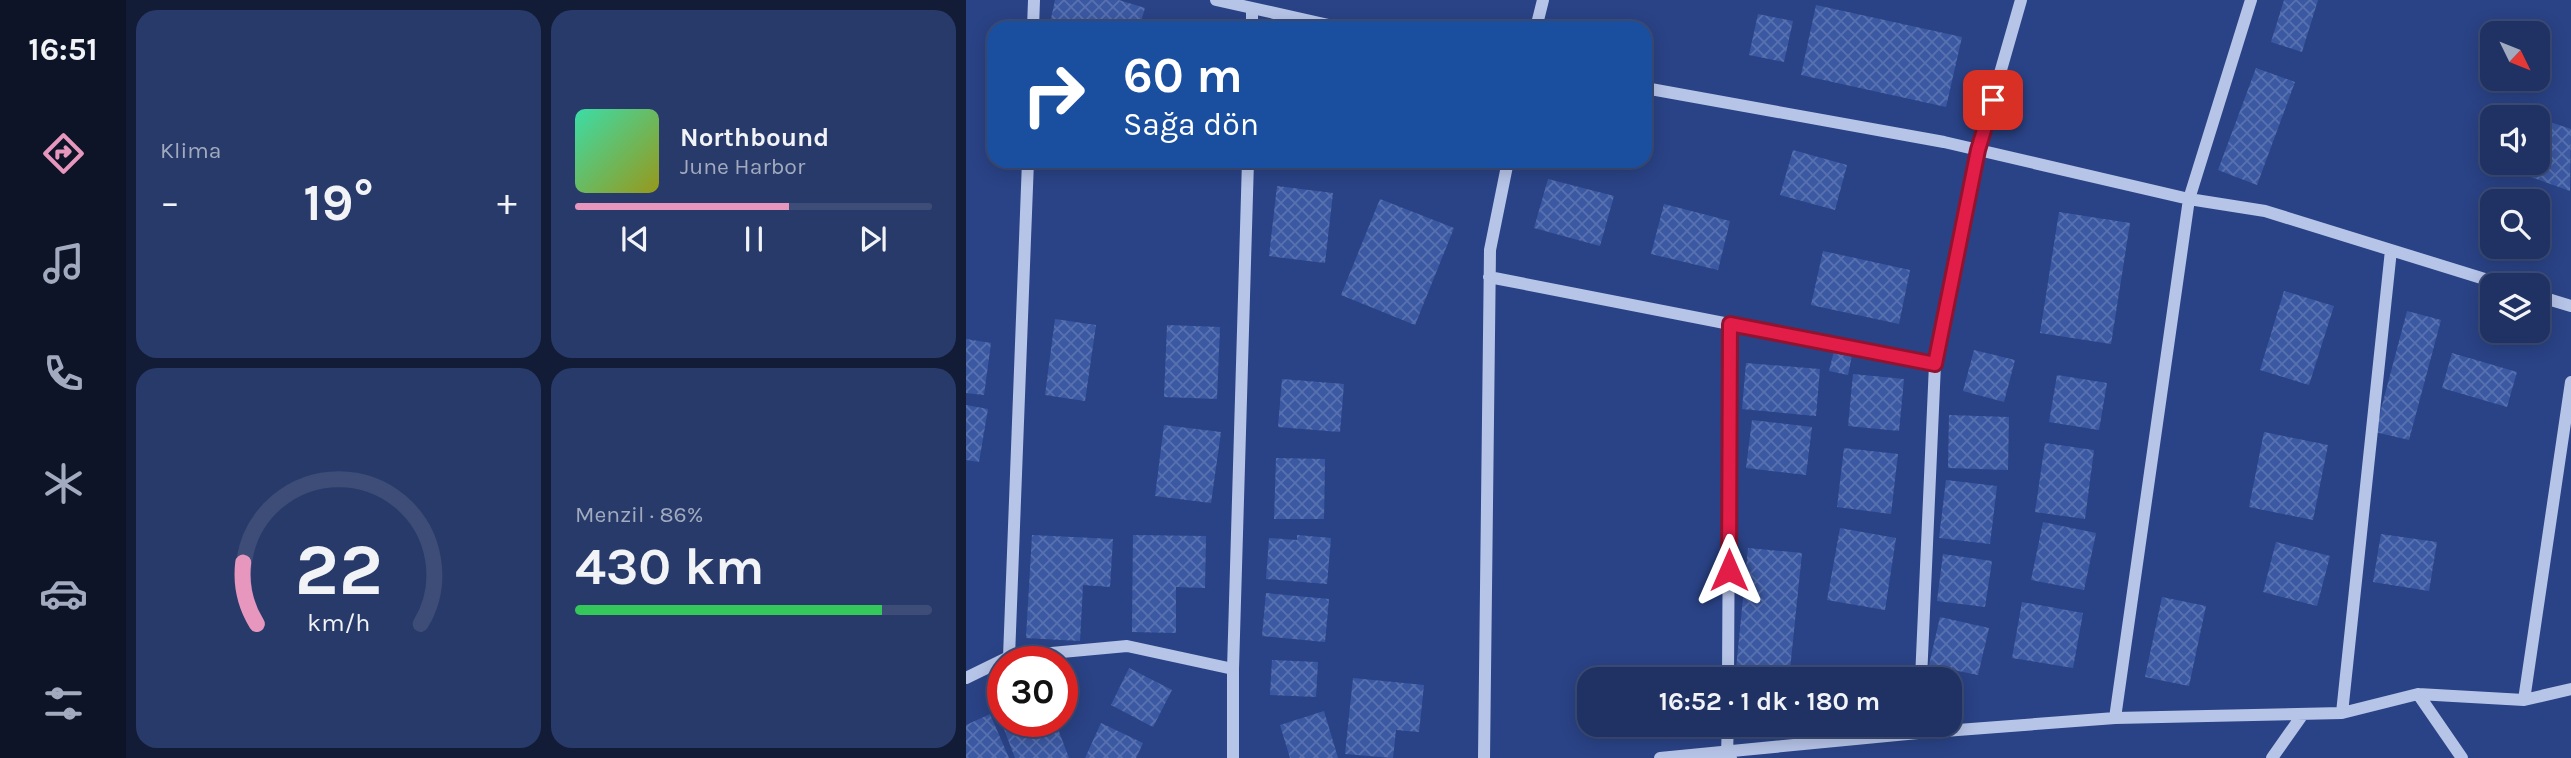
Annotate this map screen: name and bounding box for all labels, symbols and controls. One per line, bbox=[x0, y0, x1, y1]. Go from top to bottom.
north arrow bbox=[2480, 21, 2550, 91]
map controls bbox=[2480, 21, 2550, 343]
text: 16:51 bbox=[28, 31, 98, 68]
text: 60 m bbox=[1123, 47, 1243, 104]
icon: right bbox=[1008, 49, 1099, 140]
pin bbox=[1963, 70, 2023, 130]
icon: arrive bbox=[1974, 81, 2012, 119]
button: sound bbox=[2480, 105, 2550, 175]
text: Sağa dön bbox=[1123, 106, 1259, 143]
text: Northbound bbox=[680, 122, 829, 153]
icon: directions bbox=[39, 129, 88, 178]
text: Klima bbox=[160, 137, 221, 164]
text: June Harbor bbox=[680, 153, 805, 180]
text: 19° bbox=[303, 172, 374, 233]
text: − bbox=[160, 180, 180, 225]
text: + bbox=[497, 180, 517, 225]
button: search bbox=[2480, 189, 2550, 259]
icon: previous bbox=[616, 220, 654, 258]
icon: pause bbox=[735, 220, 773, 258]
icon: next bbox=[854, 220, 892, 258]
icon: music bbox=[39, 239, 88, 288]
button: layers bbox=[2480, 273, 2550, 343]
icon: phone bbox=[39, 349, 88, 398]
icon: climate bbox=[39, 459, 88, 508]
text: Menzil · 86% bbox=[575, 501, 703, 528]
text: 22 bbox=[294, 527, 383, 612]
position arrow bbox=[1692, 533, 1766, 607]
text: 430 km bbox=[575, 536, 764, 597]
icon: car bbox=[39, 569, 88, 618]
text: km/h bbox=[307, 608, 370, 637]
speed limit sign: 30 bbox=[987, 646, 1078, 737]
icon: filters bbox=[39, 679, 88, 728]
text: 16:52 · 1 dk · 180 m bbox=[1659, 686, 1880, 717]

